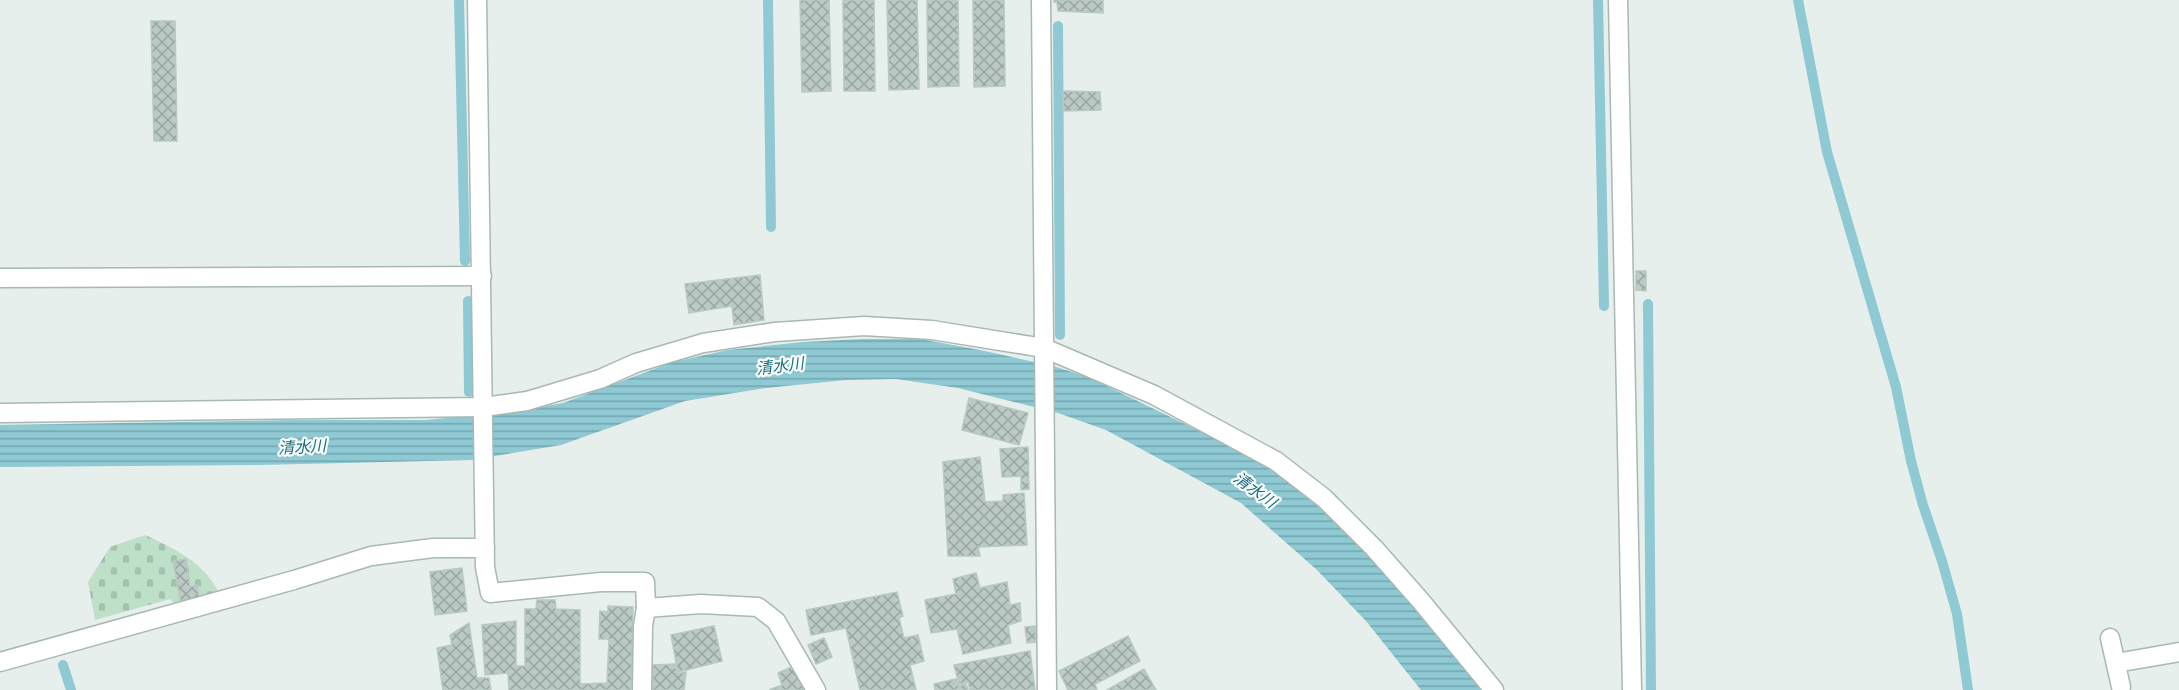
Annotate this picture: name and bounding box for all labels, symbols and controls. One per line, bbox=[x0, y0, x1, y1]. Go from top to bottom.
water label: 清水川 bbox=[755, 352, 807, 379]
water label: 清水川 bbox=[277, 435, 329, 459]
water label: 清水川 bbox=[1229, 467, 1282, 514]

